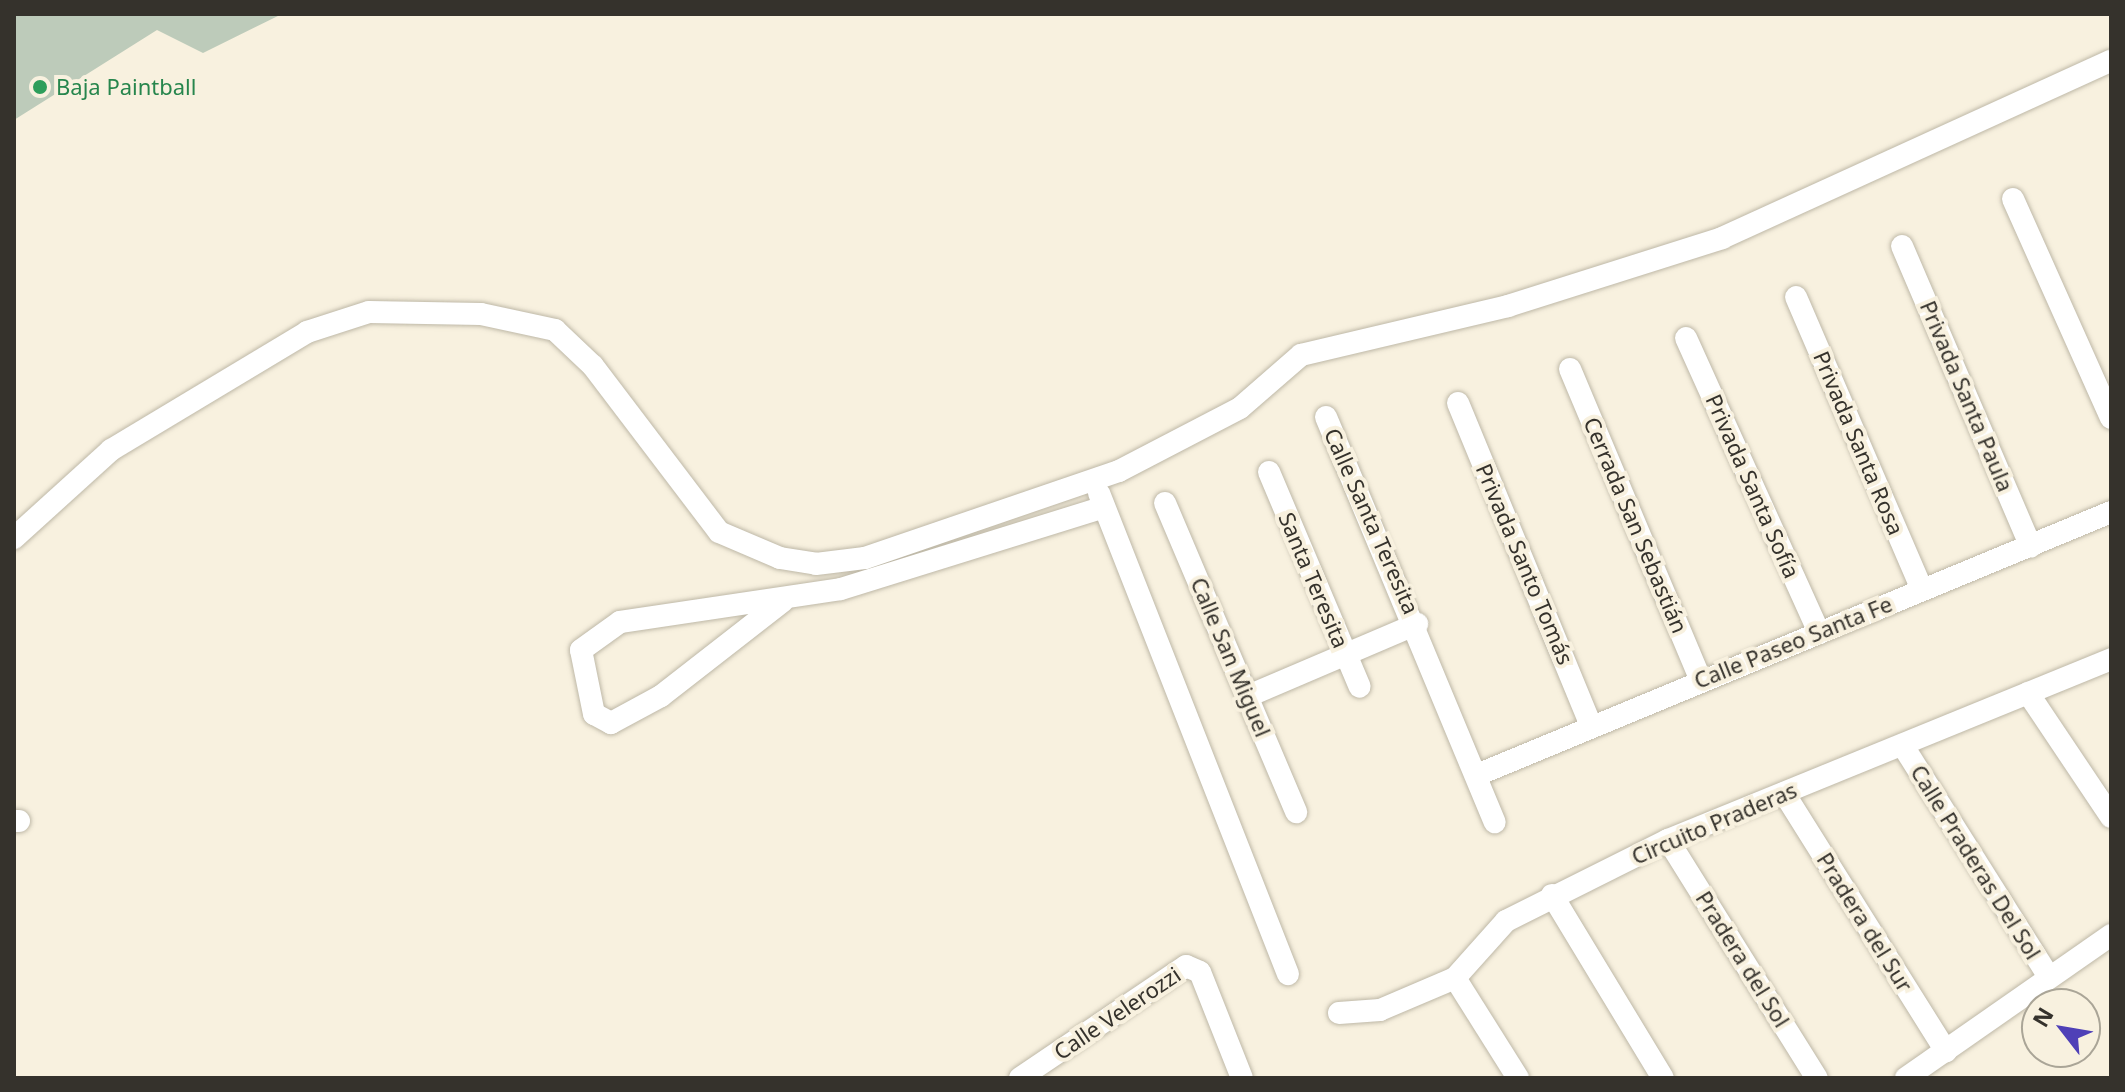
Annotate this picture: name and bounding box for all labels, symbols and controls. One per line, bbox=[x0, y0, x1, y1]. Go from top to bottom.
place label: Baja Paintball bbox=[56, 74, 196, 100]
marker: Baja Paintball bbox=[31, 78, 49, 96]
street label: Privada Santa Paula bbox=[1915, 297, 2019, 495]
street label: Privada Santa Rosa bbox=[1808, 347, 1910, 539]
street label: Privada Santa Sofía bbox=[1701, 390, 1805, 582]
street label: Cerrada San Sebastián bbox=[1578, 413, 1694, 637]
street label: Calle Santa Teresita bbox=[1319, 424, 1425, 618]
street label: Privada Santo Tomás bbox=[1471, 460, 1579, 668]
street label: Santa Teresita bbox=[1274, 508, 1354, 652]
street label: Calle San Miguel bbox=[1186, 573, 1276, 741]
street label: Calle Paseo Santa Fe bbox=[1690, 590, 1896, 694]
street label: Calle Praderas Del Sol bbox=[1905, 760, 2047, 964]
street label: Circuito Praderas bbox=[1627, 776, 1801, 870]
street label: Pradera del Sur bbox=[1812, 848, 1918, 996]
street label: Pradera del Sol bbox=[1691, 886, 1795, 1032]
street label: Calle Velerozzi bbox=[1049, 961, 1185, 1065]
north arrow bbox=[2021, 988, 2101, 1068]
text: N bbox=[2025, 1001, 2060, 1032]

